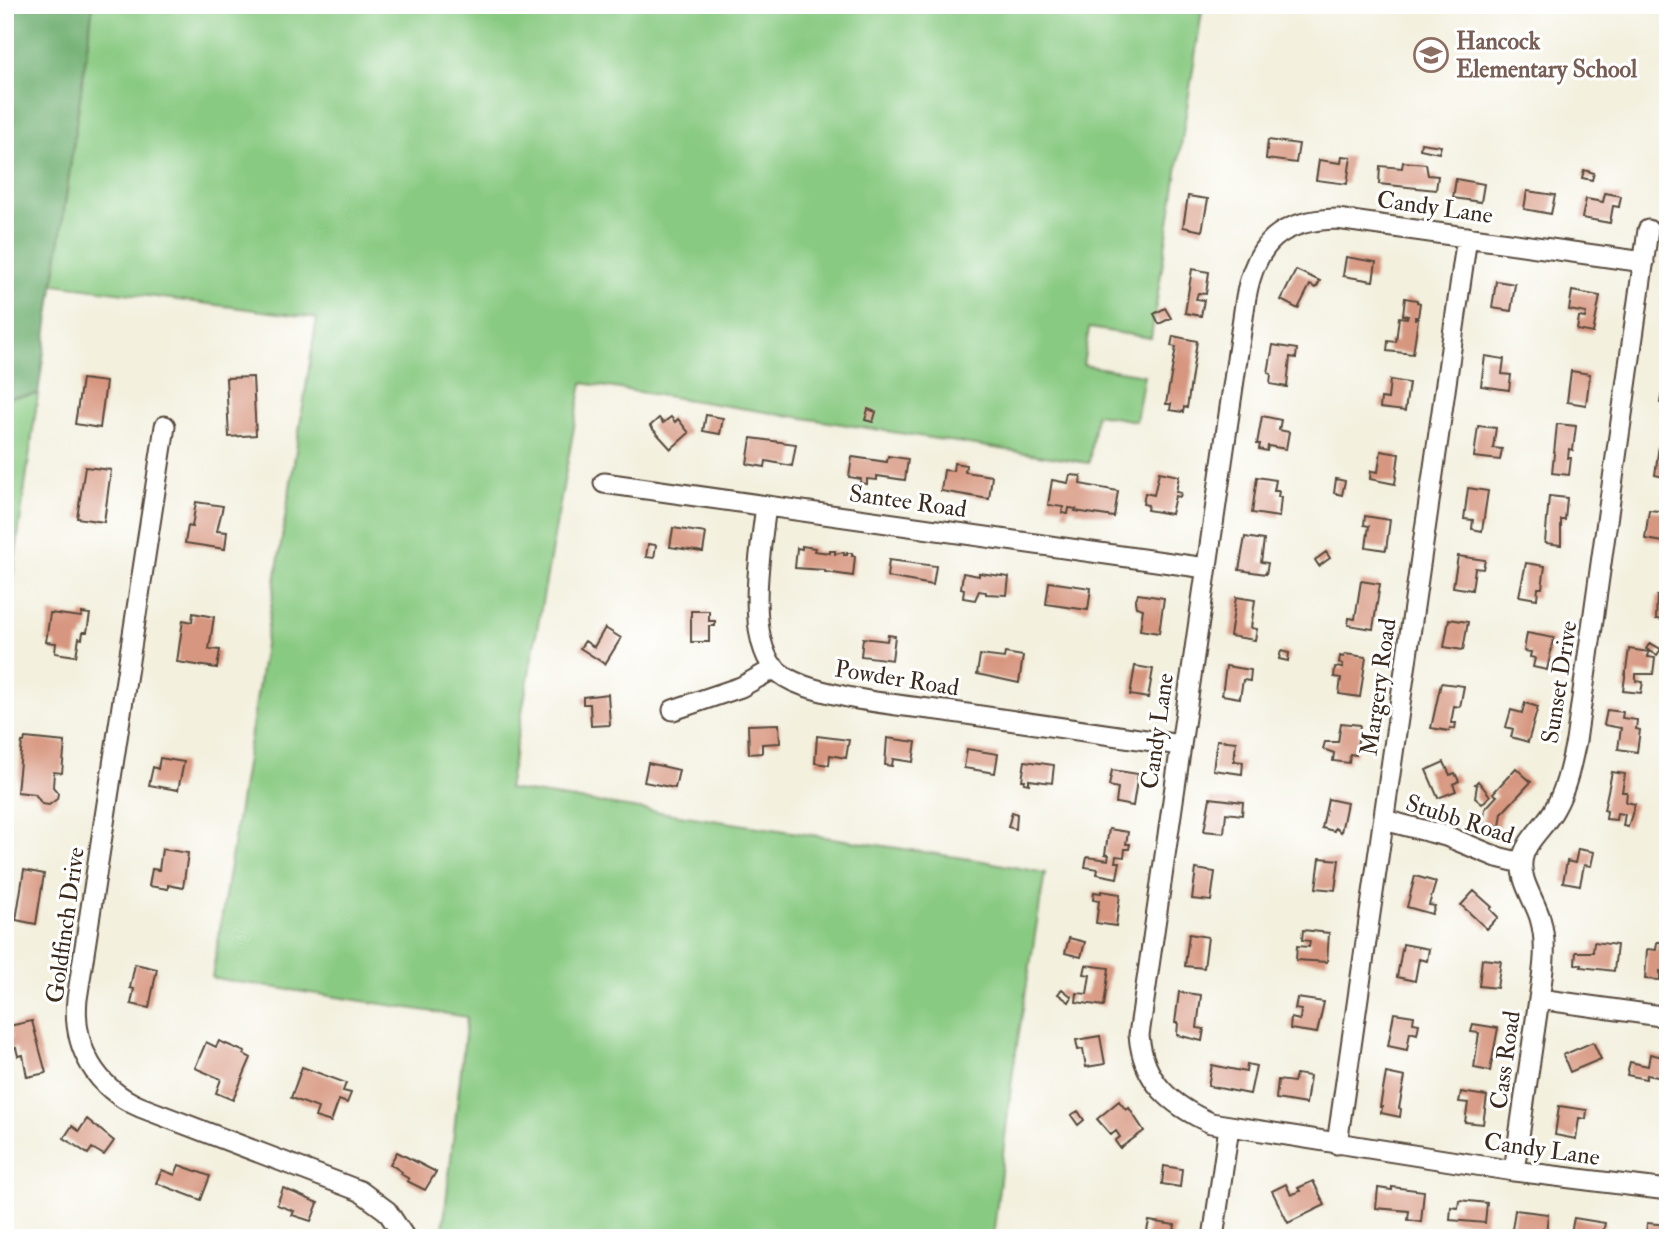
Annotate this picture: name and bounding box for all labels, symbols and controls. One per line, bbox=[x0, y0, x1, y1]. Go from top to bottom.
place label: Hancock Elementary School bbox=[1456, 26, 1638, 85]
school or university icon: Hancock Elementary School bbox=[1412, 36, 1450, 74]
street label: Candy Lane bbox=[1375, 184, 1495, 231]
street label: Santee Road bbox=[847, 478, 969, 525]
street label: Margery Road bbox=[1354, 616, 1403, 758]
street label: Sunset Drive bbox=[1534, 618, 1585, 746]
street label: Powder Road bbox=[833, 653, 961, 704]
street label: Candy Lane bbox=[1134, 671, 1181, 791]
street label: Stubb Road bbox=[1402, 787, 1518, 852]
street label: Goldfinch Drive bbox=[39, 845, 92, 1005]
street label: Cass Road bbox=[1483, 1009, 1528, 1111]
street label: Candy Lane bbox=[1482, 1126, 1602, 1173]

